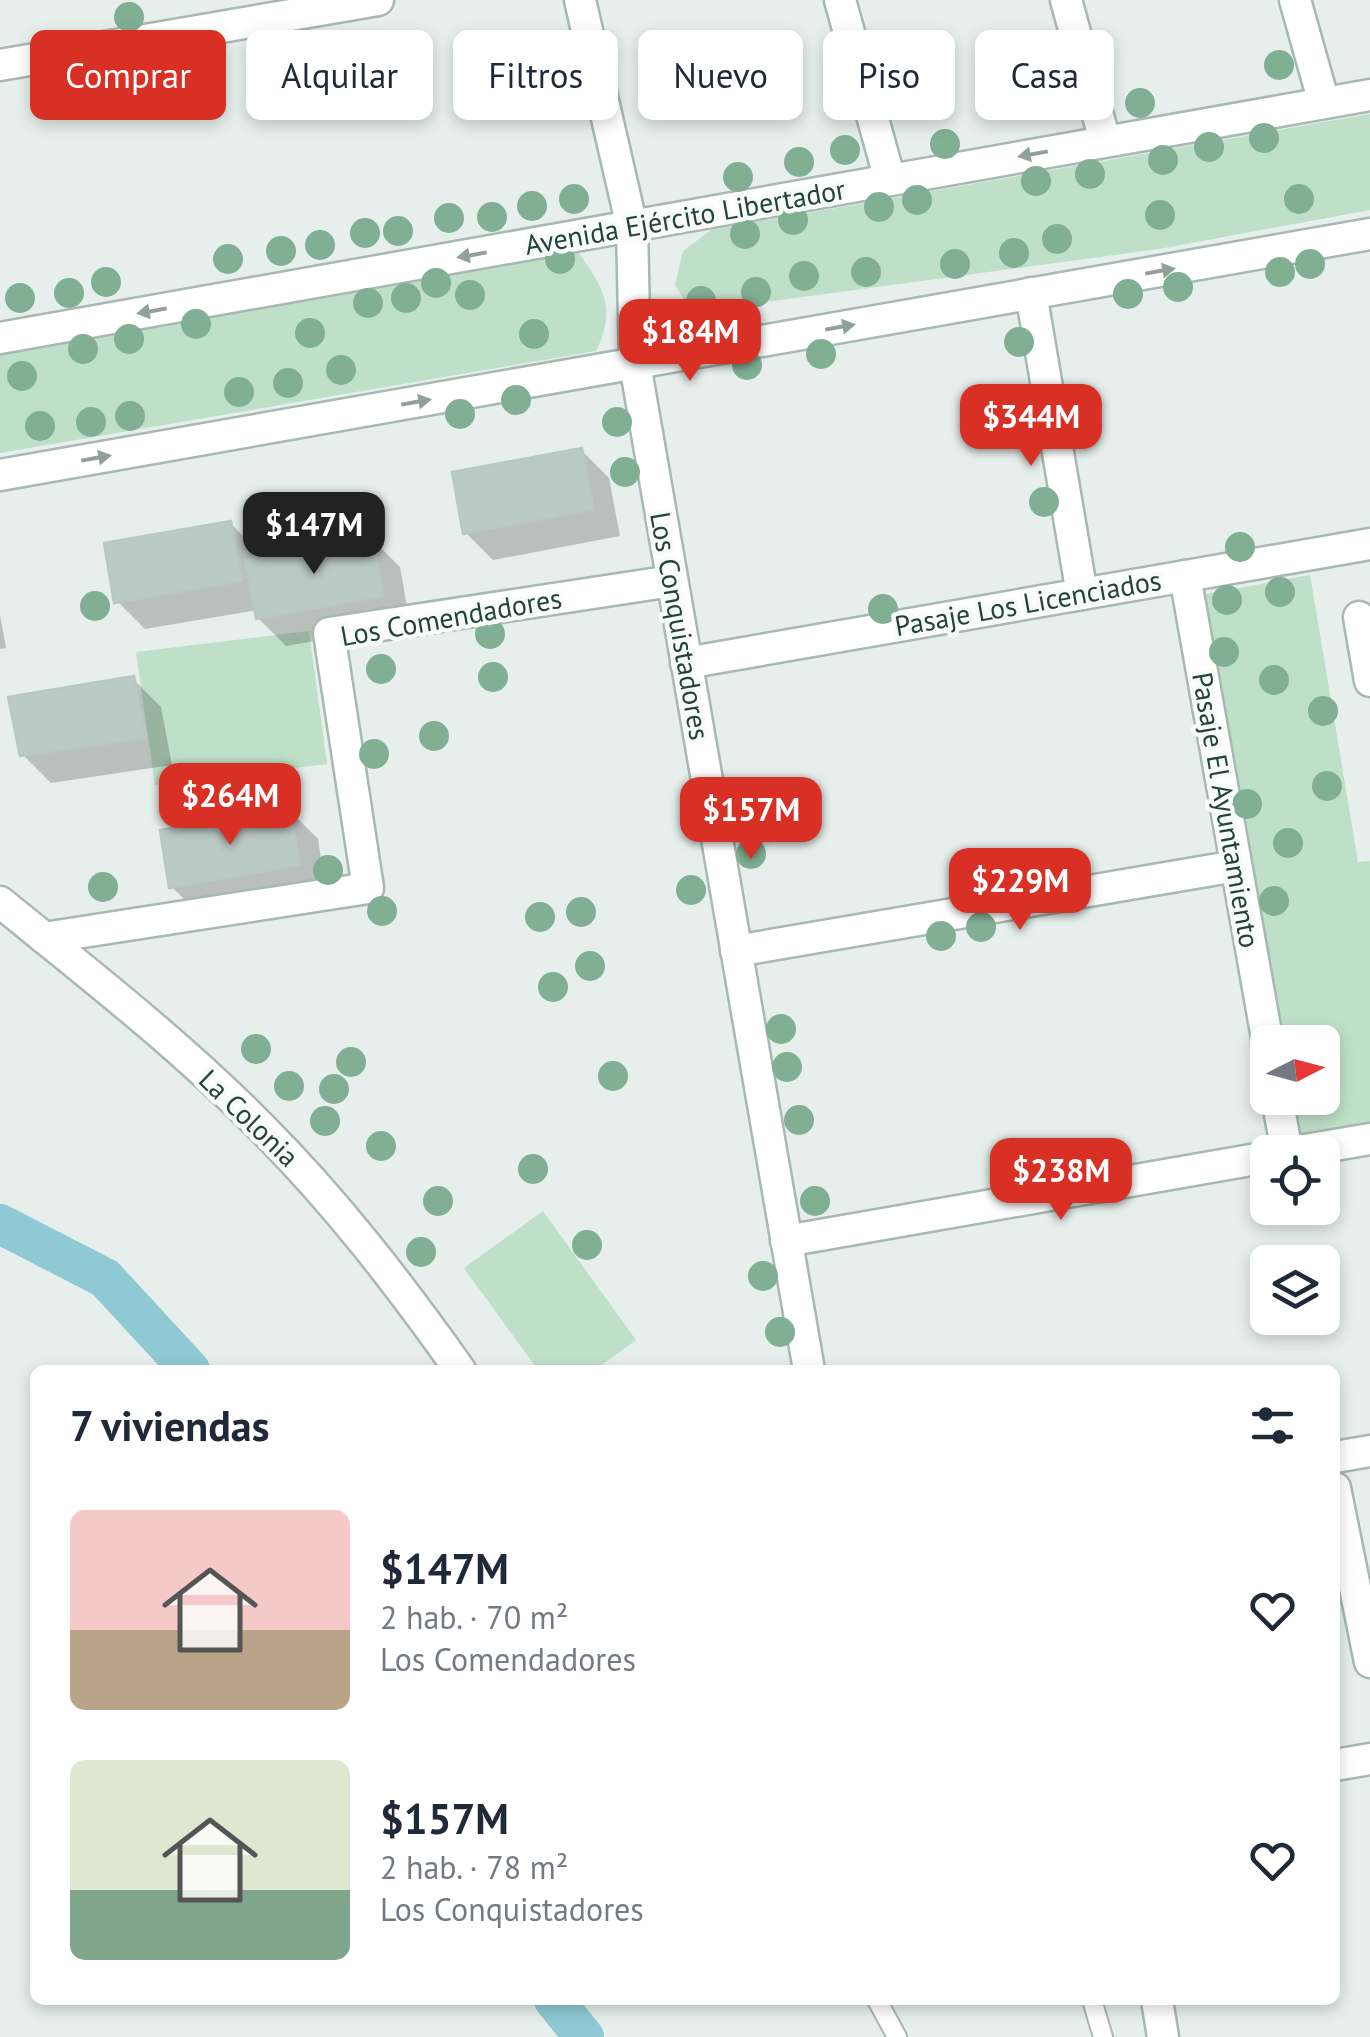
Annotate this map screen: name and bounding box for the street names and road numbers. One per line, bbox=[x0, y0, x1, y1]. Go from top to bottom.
street label: Avenida Ejército Libertador bbox=[522, 170, 849, 263]
street label: Los Conquistadores bbox=[642, 509, 719, 743]
street label: Pasaje Los Licenciados bbox=[892, 561, 1164, 644]
street label: Los Comendadores bbox=[337, 579, 564, 654]
street label: Pasaje El Ayuntamiento bbox=[1184, 669, 1269, 951]
street label: La Colonia bbox=[191, 1061, 307, 1174]

